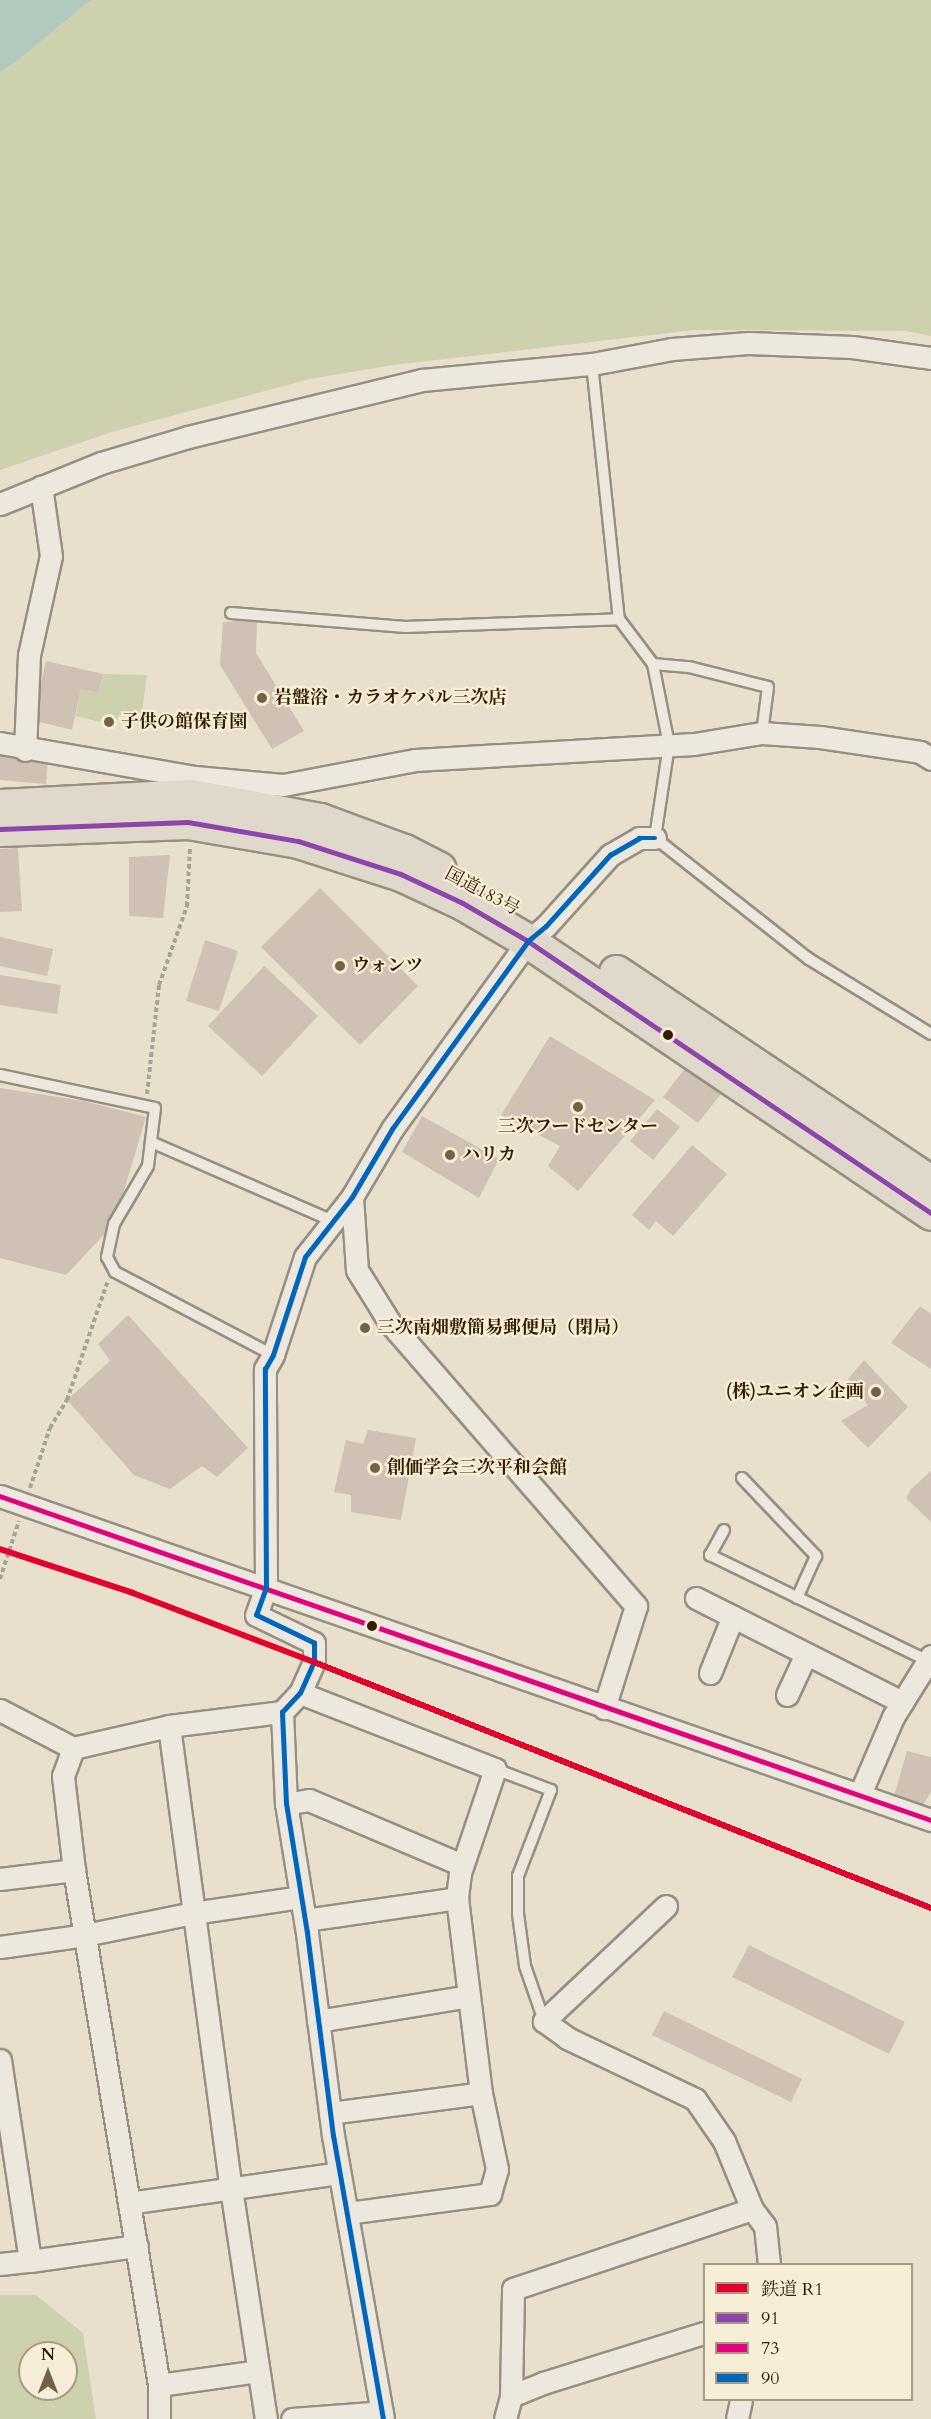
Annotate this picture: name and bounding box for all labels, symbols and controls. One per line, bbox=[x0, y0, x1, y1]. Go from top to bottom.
place label: 岩盤浴・カラオケパル三次店 bbox=[274, 687, 508, 709]
marker: 岩盤浴・カラオケパル三次店 bbox=[255, 691, 269, 705]
place label: 子供の館保育園 bbox=[121, 711, 247, 733]
marker: 子供の館保育園 bbox=[102, 715, 116, 729]
street label: 国道183号 bbox=[441, 863, 523, 921]
place label: ウォンツ bbox=[352, 955, 424, 977]
marker: ウォンツ bbox=[333, 959, 347, 973]
unlabelled marker bbox=[662, 1029, 674, 1041]
marker: 三次フードセンター bbox=[571, 1100, 585, 1114]
place label: 三次フードセンター bbox=[497, 1116, 659, 1138]
place label: ハリカ bbox=[462, 1144, 516, 1166]
marker: ハリカ bbox=[443, 1148, 457, 1162]
place label: 三次南畑敷簡易郵便局（閉局） bbox=[377, 1317, 629, 1339]
marker: 三次南畑敷簡易郵便局（閉局） bbox=[358, 1321, 372, 1335]
place label: (株)ユニオン企画 bbox=[726, 1381, 864, 1403]
marker: (株)ユニオン企画 bbox=[869, 1385, 883, 1399]
place label: 創価学会三次平和会館 bbox=[387, 1457, 567, 1479]
marker: 創価学会三次平和会館 bbox=[368, 1461, 382, 1475]
unlabelled marker bbox=[366, 1620, 378, 1632]
legend bbox=[703, 2263, 913, 2401]
text: 鉄道 R1 bbox=[761, 2277, 824, 2302]
text: 91 bbox=[761, 2306, 779, 2331]
text: 73 bbox=[761, 2336, 779, 2361]
north arrow bbox=[18, 2341, 78, 2401]
text: N bbox=[41, 2344, 55, 2366]
text: 90 bbox=[761, 2366, 779, 2391]

